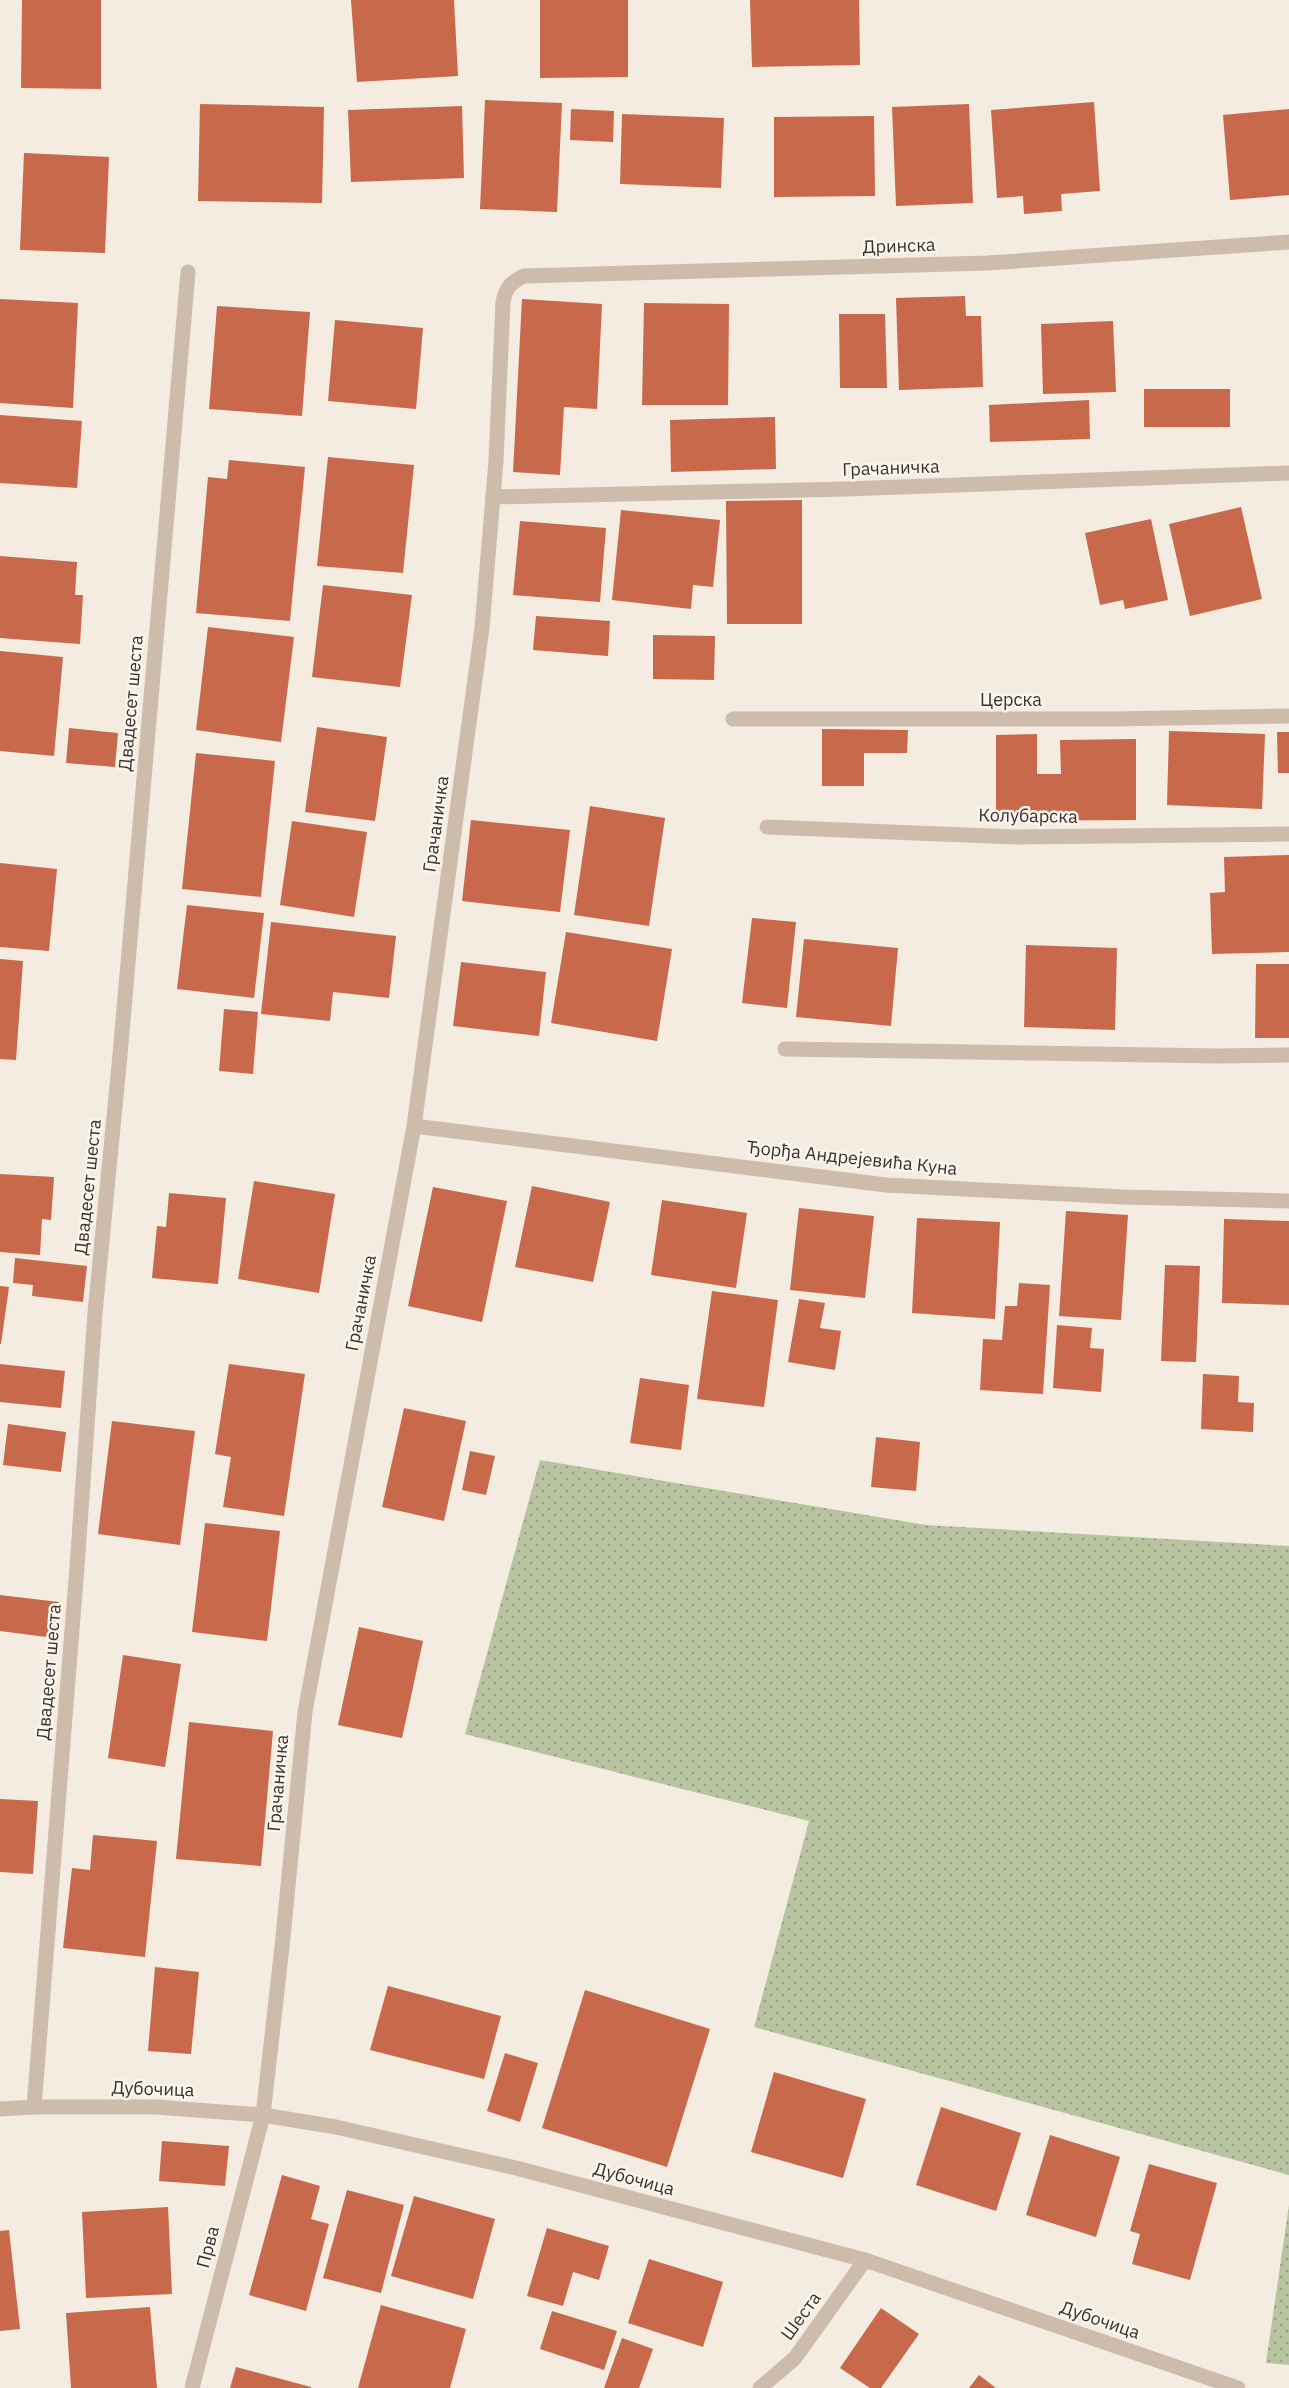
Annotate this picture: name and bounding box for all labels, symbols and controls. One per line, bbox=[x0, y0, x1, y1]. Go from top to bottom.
street label: Дринска bbox=[862, 233, 936, 258]
street label: Грачаничка bbox=[842, 454, 940, 481]
street label: Двадесет шеста bbox=[113, 634, 148, 772]
street label: Церска bbox=[980, 688, 1042, 711]
street label: Грачаничка bbox=[417, 774, 454, 874]
street label: Колубарска bbox=[978, 803, 1078, 828]
street label: Двадесет шеста bbox=[69, 1118, 106, 1256]
street label: Ђорђа Андрејевића Куна bbox=[746, 1135, 959, 1180]
street label: Грачаничка bbox=[340, 1253, 381, 1353]
street label: Двадесет шеста bbox=[31, 1603, 66, 1741]
street label: Грачаничка bbox=[262, 1733, 293, 1832]
street label: Дубочица bbox=[111, 2076, 195, 2101]
street label: Дубочица bbox=[591, 2157, 677, 2200]
street label: Прва bbox=[191, 2223, 224, 2270]
street label: Шеста bbox=[775, 2287, 826, 2344]
street label: Дубочица bbox=[1057, 2295, 1143, 2344]

